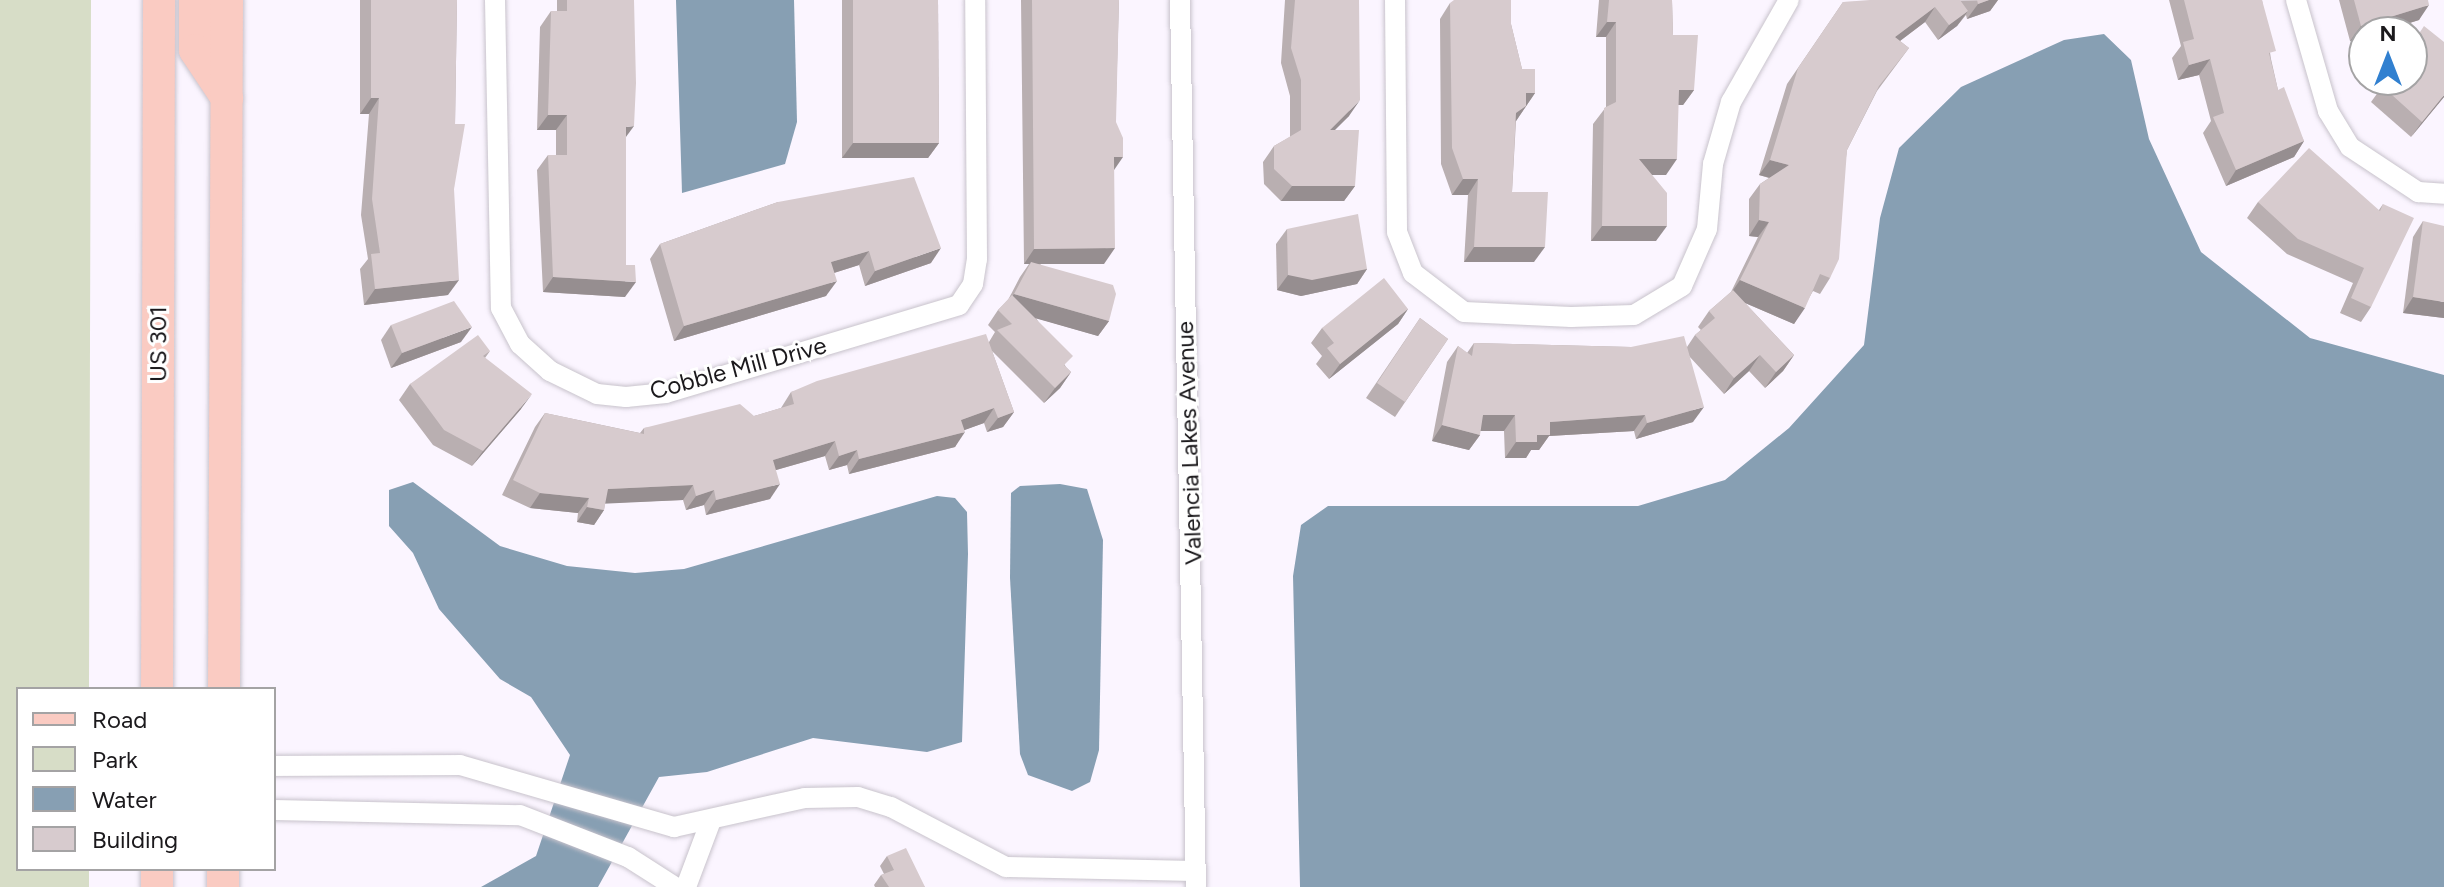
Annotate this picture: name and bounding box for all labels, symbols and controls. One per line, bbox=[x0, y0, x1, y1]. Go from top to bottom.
north arrow bbox=[2348, 16, 2428, 96]
text: N bbox=[2379, 20, 2397, 47]
street label: US 301 bbox=[144, 306, 172, 382]
street label: Valencia Lakes Avenue bbox=[1170, 321, 1208, 565]
street label: Cobble Mill Drive bbox=[647, 331, 829, 405]
legend bbox=[16, 687, 276, 871]
text: Road bbox=[92, 705, 147, 734]
text: Park bbox=[92, 745, 138, 774]
text: Water bbox=[92, 785, 157, 814]
text: Building bbox=[92, 825, 178, 854]

